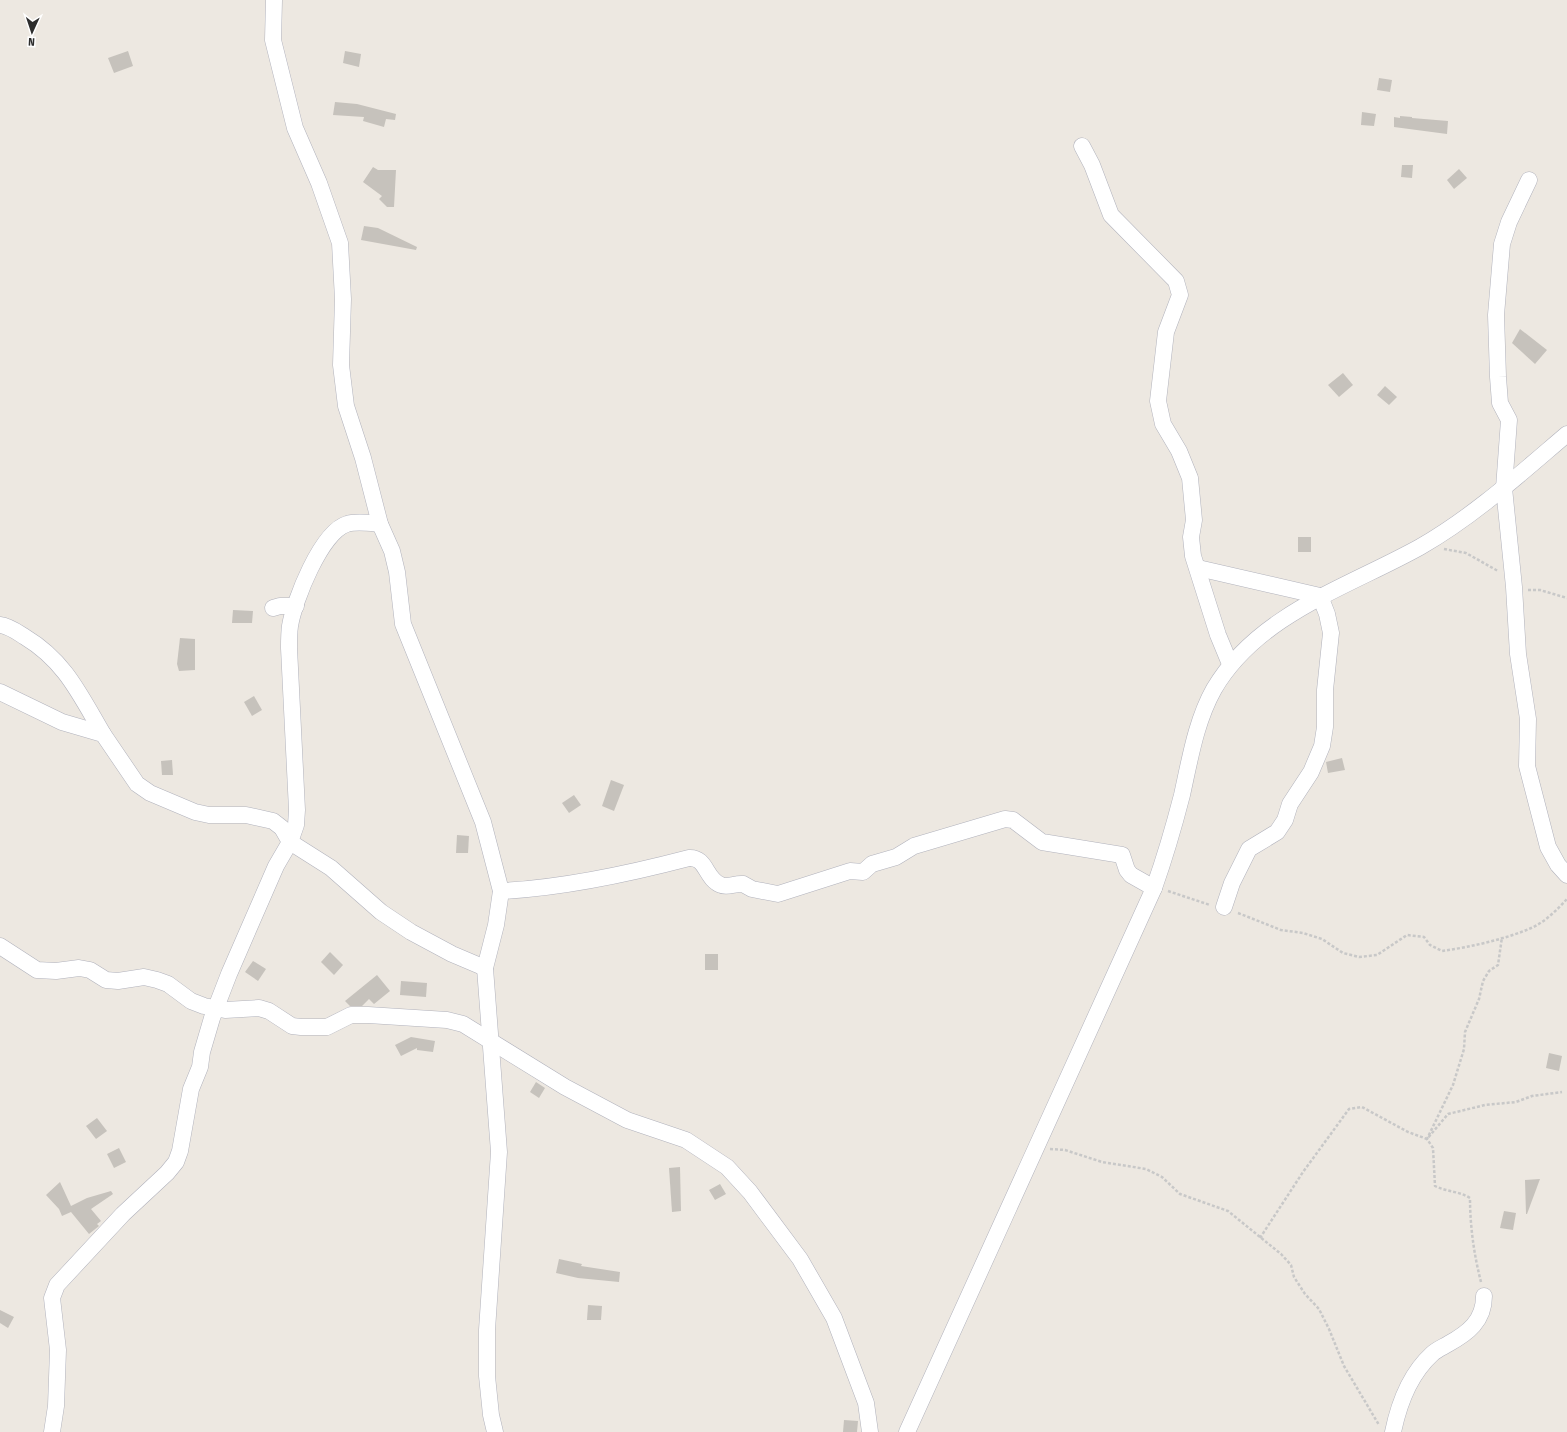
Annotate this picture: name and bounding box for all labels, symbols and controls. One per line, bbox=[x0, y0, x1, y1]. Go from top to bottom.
north arrow bbox=[12, 12, 52, 52]
text: N bbox=[28, 35, 35, 48]

